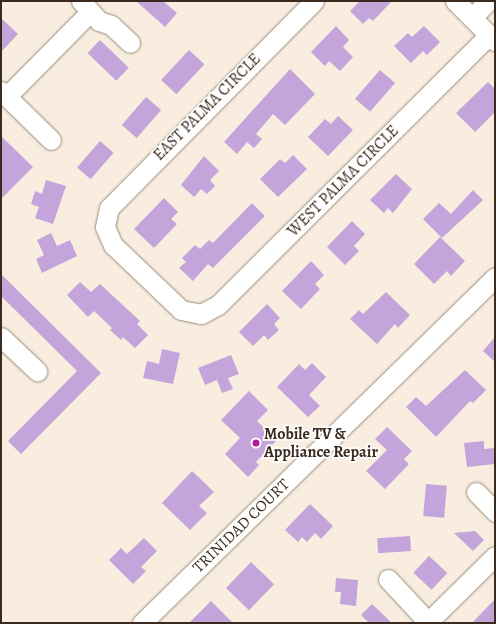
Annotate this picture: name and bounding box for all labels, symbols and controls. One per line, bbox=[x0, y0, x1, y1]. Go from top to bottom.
street label: EAST PALMA CIRCLE bbox=[149, 49, 265, 165]
street label: WEST PALMA CIRCLE bbox=[283, 121, 403, 241]
place label: Mobile TV & Appliance Repair bbox=[264, 424, 378, 462]
marker: Mobile TV & Appliance Repair bbox=[251, 438, 261, 448]
street label: TRINIDAD COURT bbox=[189, 475, 293, 577]

